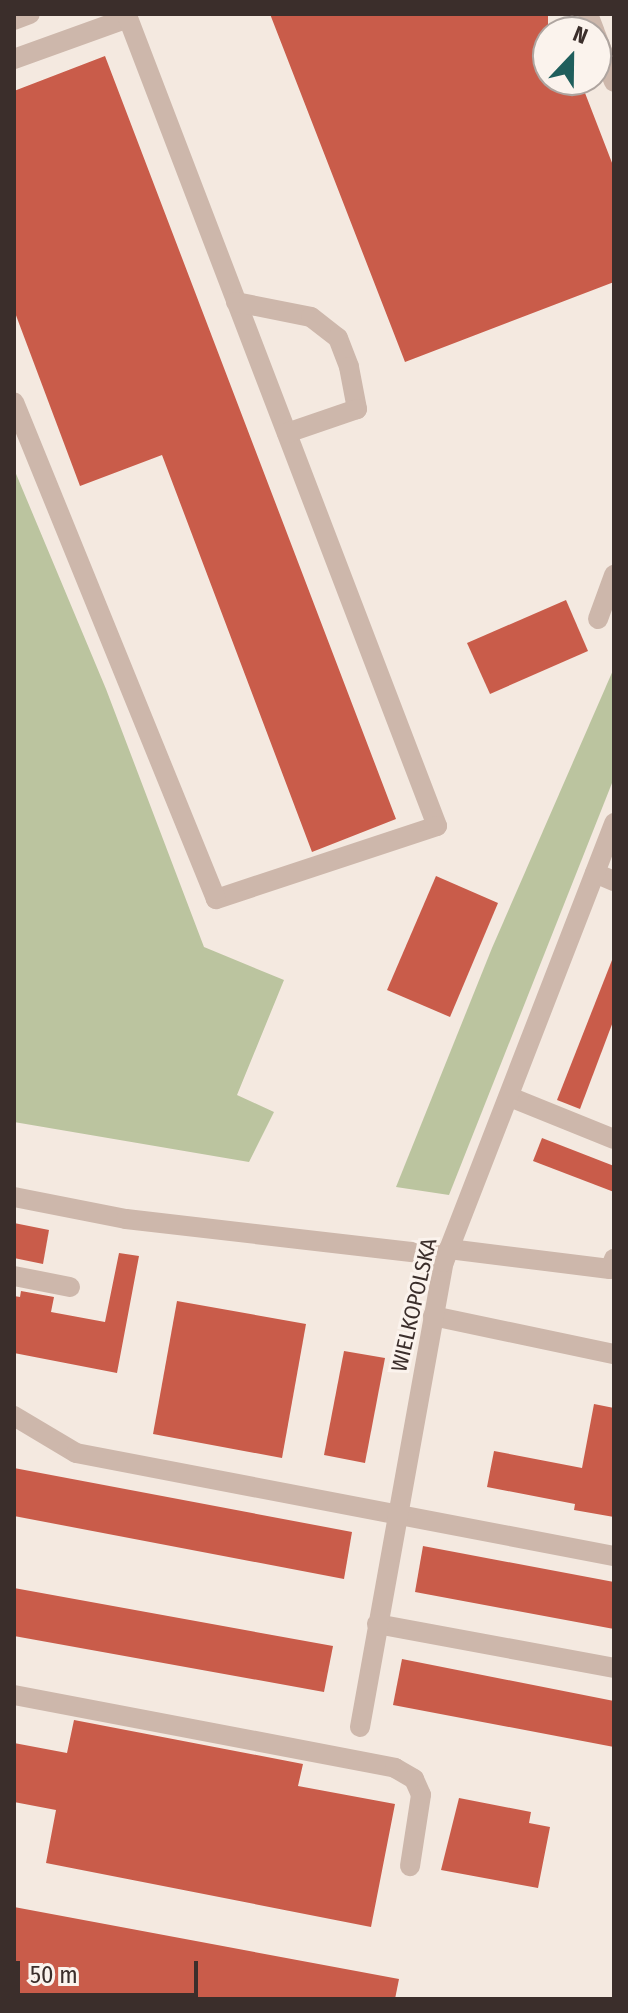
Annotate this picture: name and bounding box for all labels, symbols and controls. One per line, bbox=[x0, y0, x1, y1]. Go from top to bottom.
north arrow bbox=[532, 16, 612, 96]
text: N bbox=[569, 20, 592, 50]
street label: WIELKOPOLSKA bbox=[386, 1236, 442, 1374]
scale bar bbox=[20, 1945, 202, 1995]
text: 50 m bbox=[30, 1961, 78, 1989]

